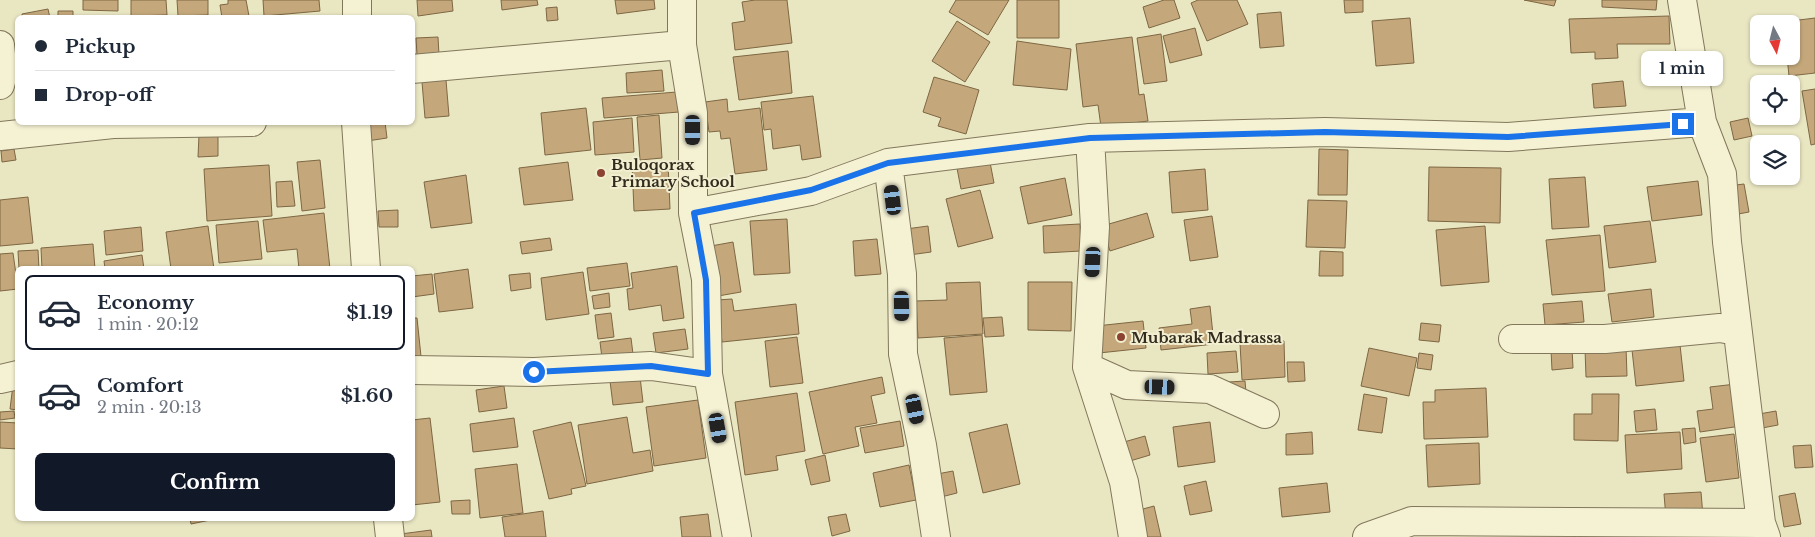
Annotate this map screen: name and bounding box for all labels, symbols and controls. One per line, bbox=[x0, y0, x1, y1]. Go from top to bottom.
north arrow bbox=[1750, 15, 1800, 65]
map controls bbox=[1750, 15, 1800, 185]
text: Pickup bbox=[65, 35, 136, 58]
callout: 1 min bbox=[1642, 52, 1724, 86]
text: 1 min bbox=[1659, 58, 1705, 78]
button: locate bbox=[1750, 75, 1800, 125]
text: Drop-off bbox=[65, 83, 154, 106]
route end bbox=[1672, 113, 1694, 135]
car bbox=[685, 115, 700, 145]
button: layers bbox=[1750, 135, 1800, 185]
place label: Buloqorax Primary School bbox=[611, 155, 735, 191]
marker: Buloqorax Primary School bbox=[595, 167, 607, 179]
car bbox=[883, 184, 902, 216]
car bbox=[1084, 247, 1101, 277]
icon: car bbox=[37, 290, 82, 335]
text: Economy bbox=[97, 291, 194, 314]
car bbox=[894, 291, 909, 321]
text: $1.19 bbox=[346, 301, 393, 324]
text: 1 min · 20:12 bbox=[97, 314, 199, 334]
place label: Mubarak Madrassa bbox=[1131, 328, 1282, 347]
marker: Mubarak Madrassa bbox=[1115, 331, 1127, 343]
route start bbox=[523, 361, 545, 383]
icon: car bbox=[37, 373, 82, 418]
text: Comfort bbox=[97, 374, 184, 397]
car bbox=[1144, 379, 1175, 395]
text: $1.60 bbox=[341, 384, 393, 407]
car bbox=[904, 393, 925, 425]
text: 2 min · 20:13 bbox=[97, 397, 202, 417]
car bbox=[708, 412, 727, 444]
button: Confirm bbox=[35, 453, 395, 511]

